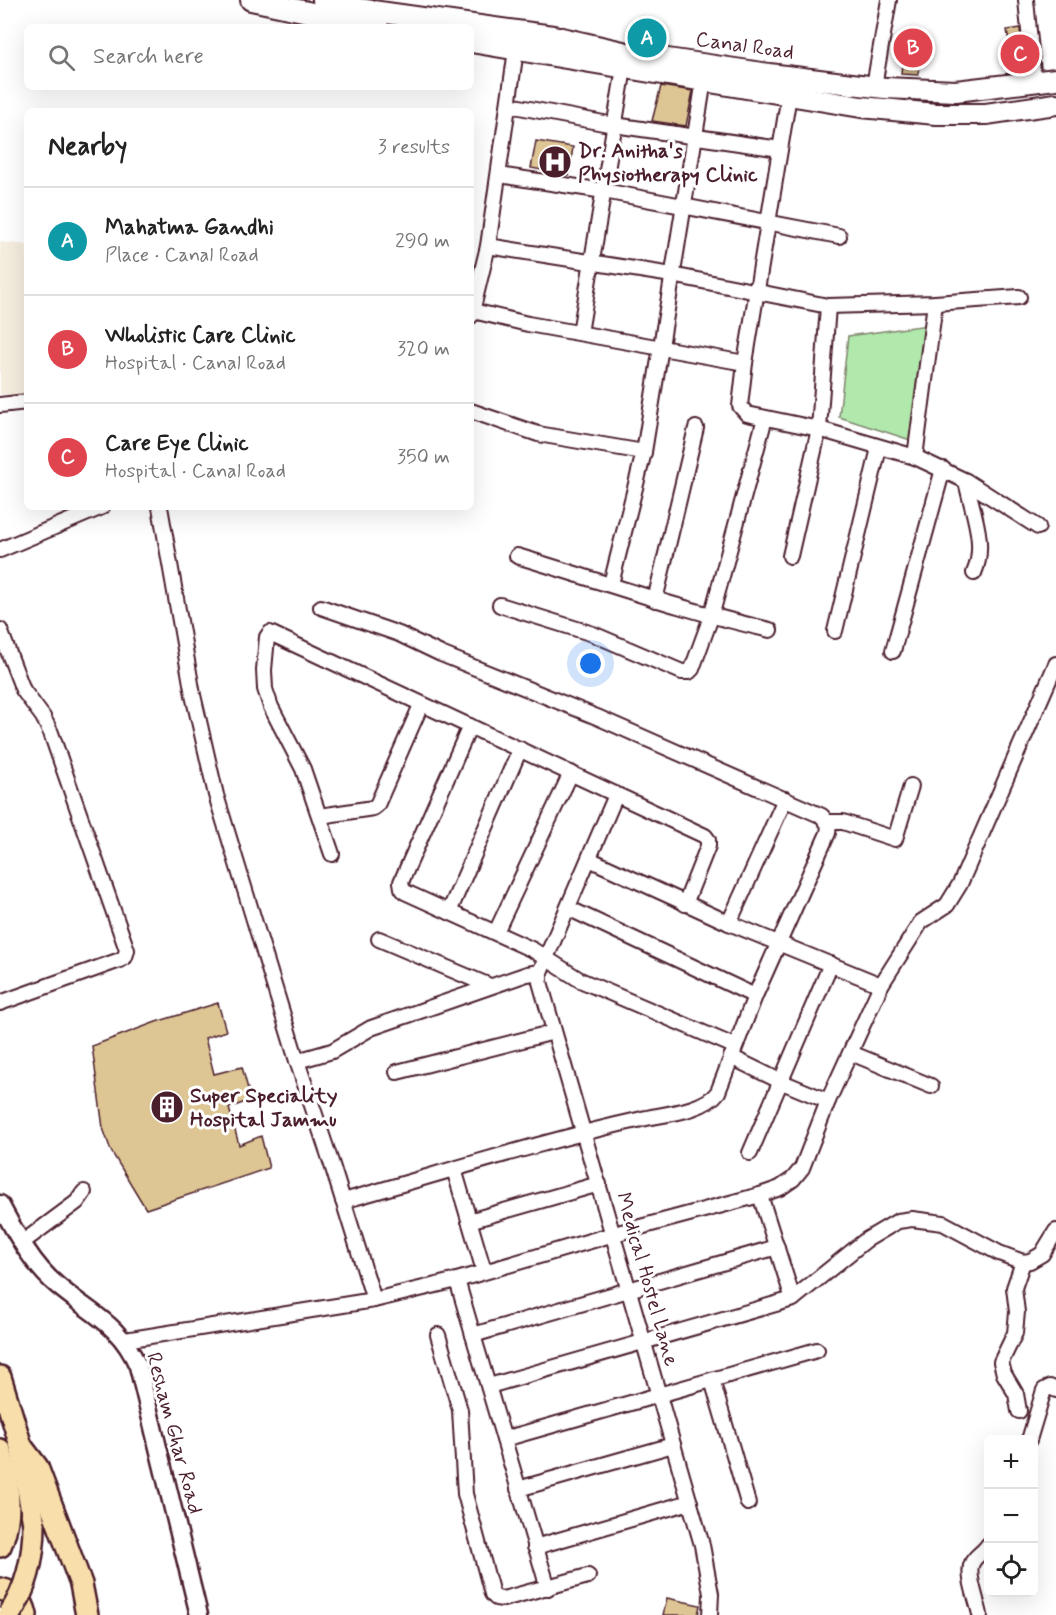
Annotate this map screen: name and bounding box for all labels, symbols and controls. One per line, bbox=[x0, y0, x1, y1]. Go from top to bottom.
pin: A bbox=[628, 15, 666, 60]
search box bbox=[24, 24, 474, 90]
street label: Canal Road bbox=[694, 25, 796, 67]
pin: B bbox=[894, 26, 932, 70]
pin: C bbox=[1000, 32, 1040, 76]
icon: search bbox=[45, 41, 78, 74]
text: Search here bbox=[93, 43, 204, 71]
text: Nearby bbox=[48, 130, 127, 164]
text: 3 results bbox=[378, 134, 450, 161]
place label: Dr. Anitha's Physiotherapy Clinic bbox=[578, 137, 758, 189]
hospital icon: Dr. Anitha's Physiotherapy Clinic bbox=[537, 144, 573, 180]
text: Mahatma Gandhi bbox=[105, 214, 274, 242]
text: A bbox=[61, 228, 74, 255]
text: 290 m bbox=[395, 228, 450, 255]
text: Place · Canal Road bbox=[105, 242, 258, 269]
text: Wholistic Care Clinic bbox=[105, 322, 296, 350]
text: B bbox=[61, 336, 74, 363]
text: 320 m bbox=[397, 336, 450, 363]
text: Hospital · Canal Road bbox=[105, 350, 286, 377]
text: Care Eye Clinic bbox=[105, 430, 249, 458]
text: C bbox=[60, 444, 75, 471]
text: 350 m bbox=[397, 444, 450, 471]
text: Hospital · Canal Road bbox=[105, 458, 286, 485]
your location bbox=[576, 649, 605, 678]
place label: Super Speciality Hospital Jammu bbox=[190, 1082, 338, 1134]
building icon: Super Speciality Hospital Jammu bbox=[149, 1089, 185, 1125]
street label: Medical Hostel Lane bbox=[609, 1189, 685, 1370]
street label: Resham Ghar Road bbox=[139, 1349, 209, 1517]
map controls bbox=[984, 1435, 1038, 1597]
button: + bbox=[984, 1435, 1038, 1489]
button: − bbox=[984, 1489, 1038, 1543]
button: locate bbox=[984, 1543, 1038, 1597]

